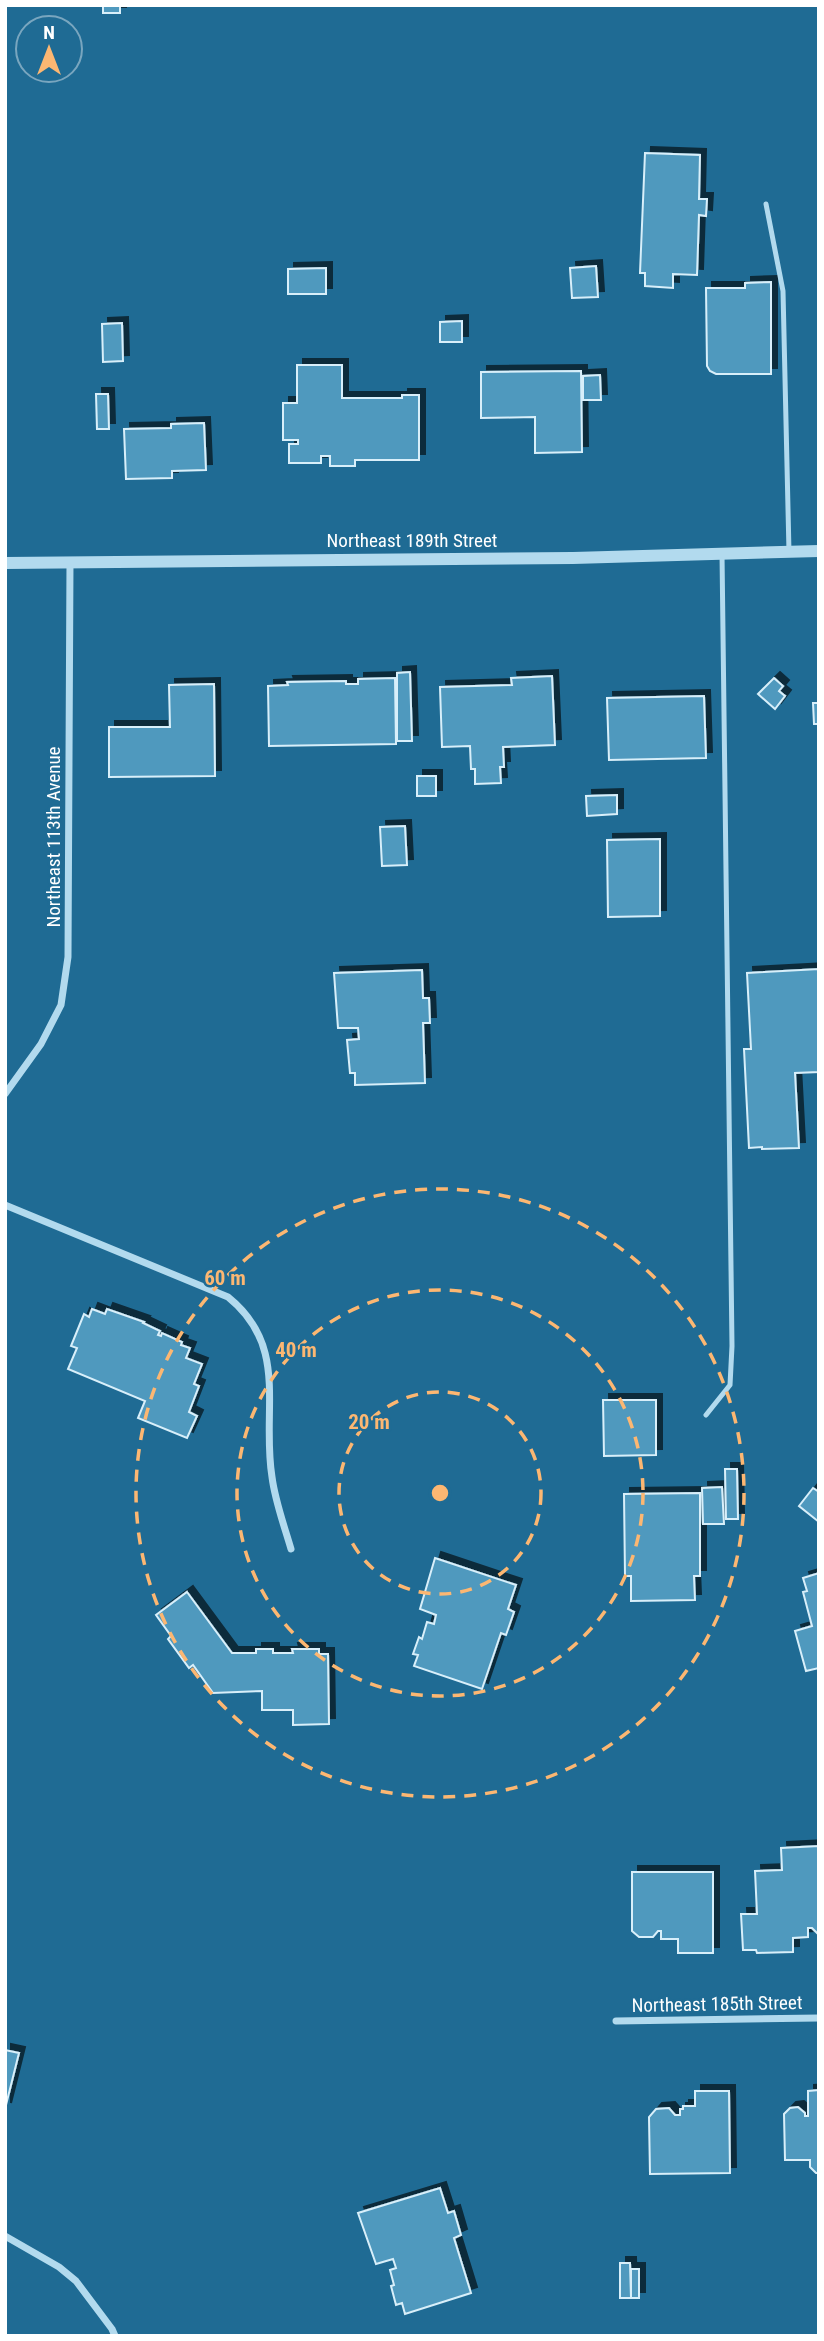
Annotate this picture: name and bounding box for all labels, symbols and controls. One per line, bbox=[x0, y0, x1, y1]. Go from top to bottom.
north arrow bbox=[14, 14, 84, 84]
text: N bbox=[43, 21, 55, 44]
street label: Northeast 189th Street bbox=[327, 529, 497, 552]
street label: Northeast 113th Avenue bbox=[42, 746, 65, 928]
text: 60 m bbox=[204, 1266, 246, 1290]
text: 40 m bbox=[275, 1338, 317, 1362]
text: 20 m bbox=[348, 1410, 390, 1434]
centre of rings bbox=[428, 1481, 452, 1505]
street label: Northeast 185th Street bbox=[631, 1991, 803, 2017]

